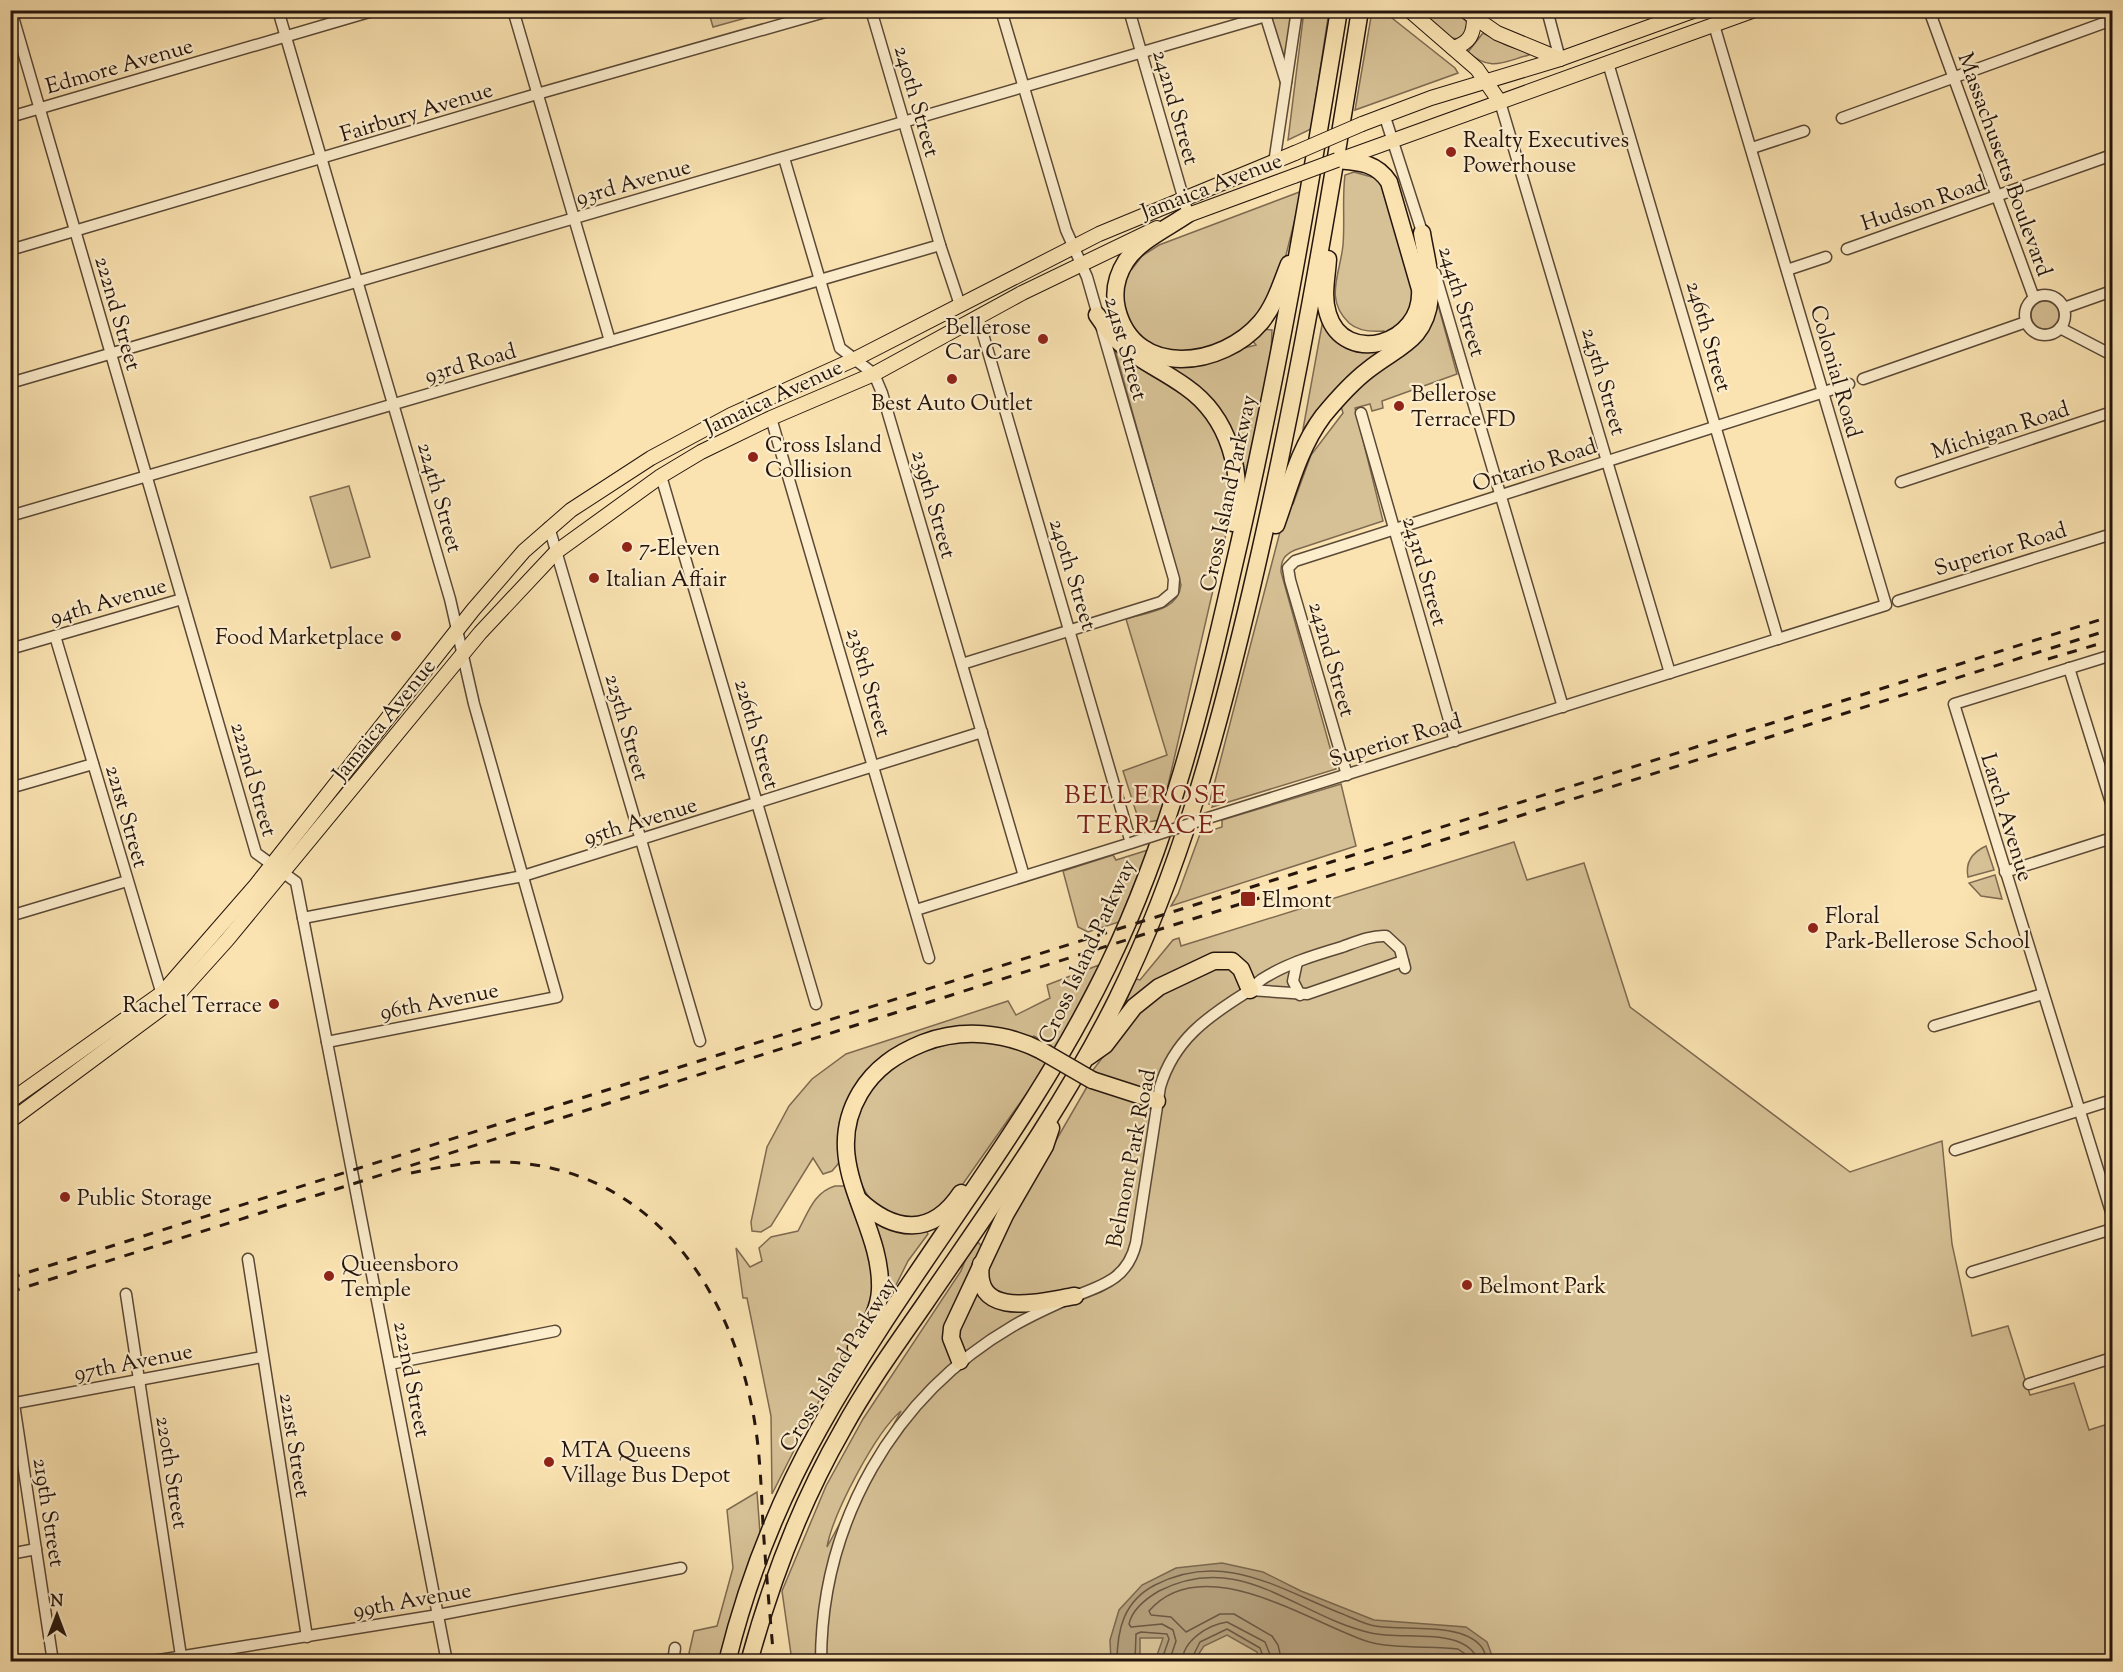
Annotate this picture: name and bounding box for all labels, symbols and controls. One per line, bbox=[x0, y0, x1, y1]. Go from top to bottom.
street label: Edmore Avenue bbox=[42, 31, 197, 104]
street label: 240th Street bbox=[884, 42, 946, 162]
street label: 242nd Street bbox=[1142, 47, 1206, 170]
street label: Massachusetts Boulevard bbox=[1948, 49, 2059, 282]
street label: Fairbury Avenue bbox=[337, 75, 497, 152]
place label: Realty Executives Powerhouse bbox=[1463, 126, 1629, 183]
marker: Realty Executives Powerhouse bbox=[1444, 145, 1458, 159]
street label: Jamaica Avenue bbox=[1136, 146, 1287, 230]
street label: 93rd Avenue bbox=[573, 152, 695, 216]
street label: Hudson Road bbox=[1857, 168, 1991, 241]
street label: 244th Street bbox=[1428, 243, 1492, 362]
street label: 222nd Street bbox=[85, 253, 148, 375]
street label: 246th Street bbox=[1676, 278, 1738, 396]
street label: 241st Street bbox=[1094, 293, 1154, 405]
street label: Colonial Road bbox=[1800, 302, 1868, 442]
place label: Bellerose Car Care bbox=[945, 313, 1031, 370]
street label: 245th Street bbox=[1571, 324, 1633, 440]
marker: Bellerose Car Care bbox=[1036, 332, 1050, 346]
street label: 93rd Road bbox=[421, 337, 521, 393]
street label: Jamaica Avenue bbox=[699, 353, 849, 445]
marker: Best Auto Outlet bbox=[945, 372, 959, 386]
place label: Bellerose Terrace FD bbox=[1411, 380, 1516, 437]
place label: Best Auto Outlet bbox=[871, 389, 1033, 421]
street label: Cross Island Parkway bbox=[1193, 392, 1266, 595]
street label: Michigan Road bbox=[1928, 395, 2074, 469]
marker: Bellerose Terrace FD bbox=[1392, 399, 1406, 413]
place label: Cross Island Collision bbox=[765, 431, 882, 488]
street label: Ontario Road bbox=[1468, 432, 1601, 502]
street label: 224th Street bbox=[407, 439, 469, 557]
street label: 239th Street bbox=[901, 447, 963, 563]
marker: Cross Island Collision bbox=[746, 450, 760, 464]
street label: 243rd Street bbox=[1392, 513, 1454, 631]
street label: 240th Street bbox=[1039, 515, 1103, 635]
street label: Superior Road bbox=[1931, 516, 2071, 586]
place label: 7-Eleven bbox=[639, 534, 720, 566]
marker: 7-Eleven bbox=[620, 540, 634, 554]
place label: Italian Affair bbox=[606, 565, 727, 597]
street label: 94th Avenue bbox=[47, 571, 171, 635]
marker: Italian Affair bbox=[587, 571, 601, 585]
street label: 242nd Street bbox=[1298, 599, 1362, 722]
place label: Food Marketplace bbox=[215, 623, 384, 655]
street label: 238th Street bbox=[836, 625, 898, 742]
marker: Food Marketplace bbox=[389, 629, 403, 643]
street label: Jamaica Avenue bbox=[325, 653, 445, 790]
street label: 225th Street bbox=[595, 671, 656, 786]
street label: 226th Street bbox=[724, 676, 786, 794]
street label: Superior Road bbox=[1326, 707, 1466, 777]
street label: 222nd Street bbox=[221, 719, 284, 841]
street label: Larch Avenue bbox=[1970, 750, 2040, 886]
street label: 221st Street bbox=[95, 762, 155, 873]
district label: BELLEROSE TERRACE bbox=[1064, 778, 1228, 845]
street label: 95th Avenue bbox=[580, 790, 702, 855]
street label: Cross Island Parkway bbox=[1032, 855, 1146, 1050]
place label: Elmont bbox=[1262, 886, 1332, 918]
marker: Elmont bbox=[1239, 890, 1257, 908]
place label: Floral Park-Bellerose School bbox=[1825, 902, 2030, 959]
marker: Floral Park-Bellerose School bbox=[1806, 921, 1820, 935]
street label: 96th Avenue bbox=[378, 976, 502, 1030]
place label: Rachel Terrace bbox=[123, 991, 262, 1023]
marker: Rachel Terrace bbox=[267, 997, 281, 1011]
street label: Belmont Park Road bbox=[1100, 1067, 1166, 1251]
place label: Public Storage bbox=[77, 1184, 212, 1216]
marker: Public Storage bbox=[58, 1190, 72, 1204]
place label: Queensboro Temple bbox=[341, 1250, 458, 1307]
marker: Queensboro Temple bbox=[322, 1269, 336, 1283]
street label: Cross Island Parkway bbox=[773, 1272, 906, 1459]
place label: Belmont Park bbox=[1479, 1272, 1606, 1304]
marker: Belmont Park bbox=[1460, 1278, 1474, 1292]
street label: 222nd Street bbox=[383, 1319, 437, 1441]
street label: 97th Avenue bbox=[71, 1337, 196, 1391]
street label: 221st Street bbox=[269, 1391, 317, 1501]
street label: 220th Street bbox=[145, 1414, 195, 1532]
place label: MTA Queens Village Bus Depot bbox=[561, 1436, 731, 1493]
marker: MTA Queens Village Bus Depot bbox=[542, 1455, 556, 1469]
street label: 219th Street bbox=[23, 1456, 72, 1570]
street label: 99th Avenue bbox=[351, 1576, 474, 1628]
north arrow bbox=[27, 1585, 87, 1645]
text: N bbox=[51, 1591, 64, 1614]

